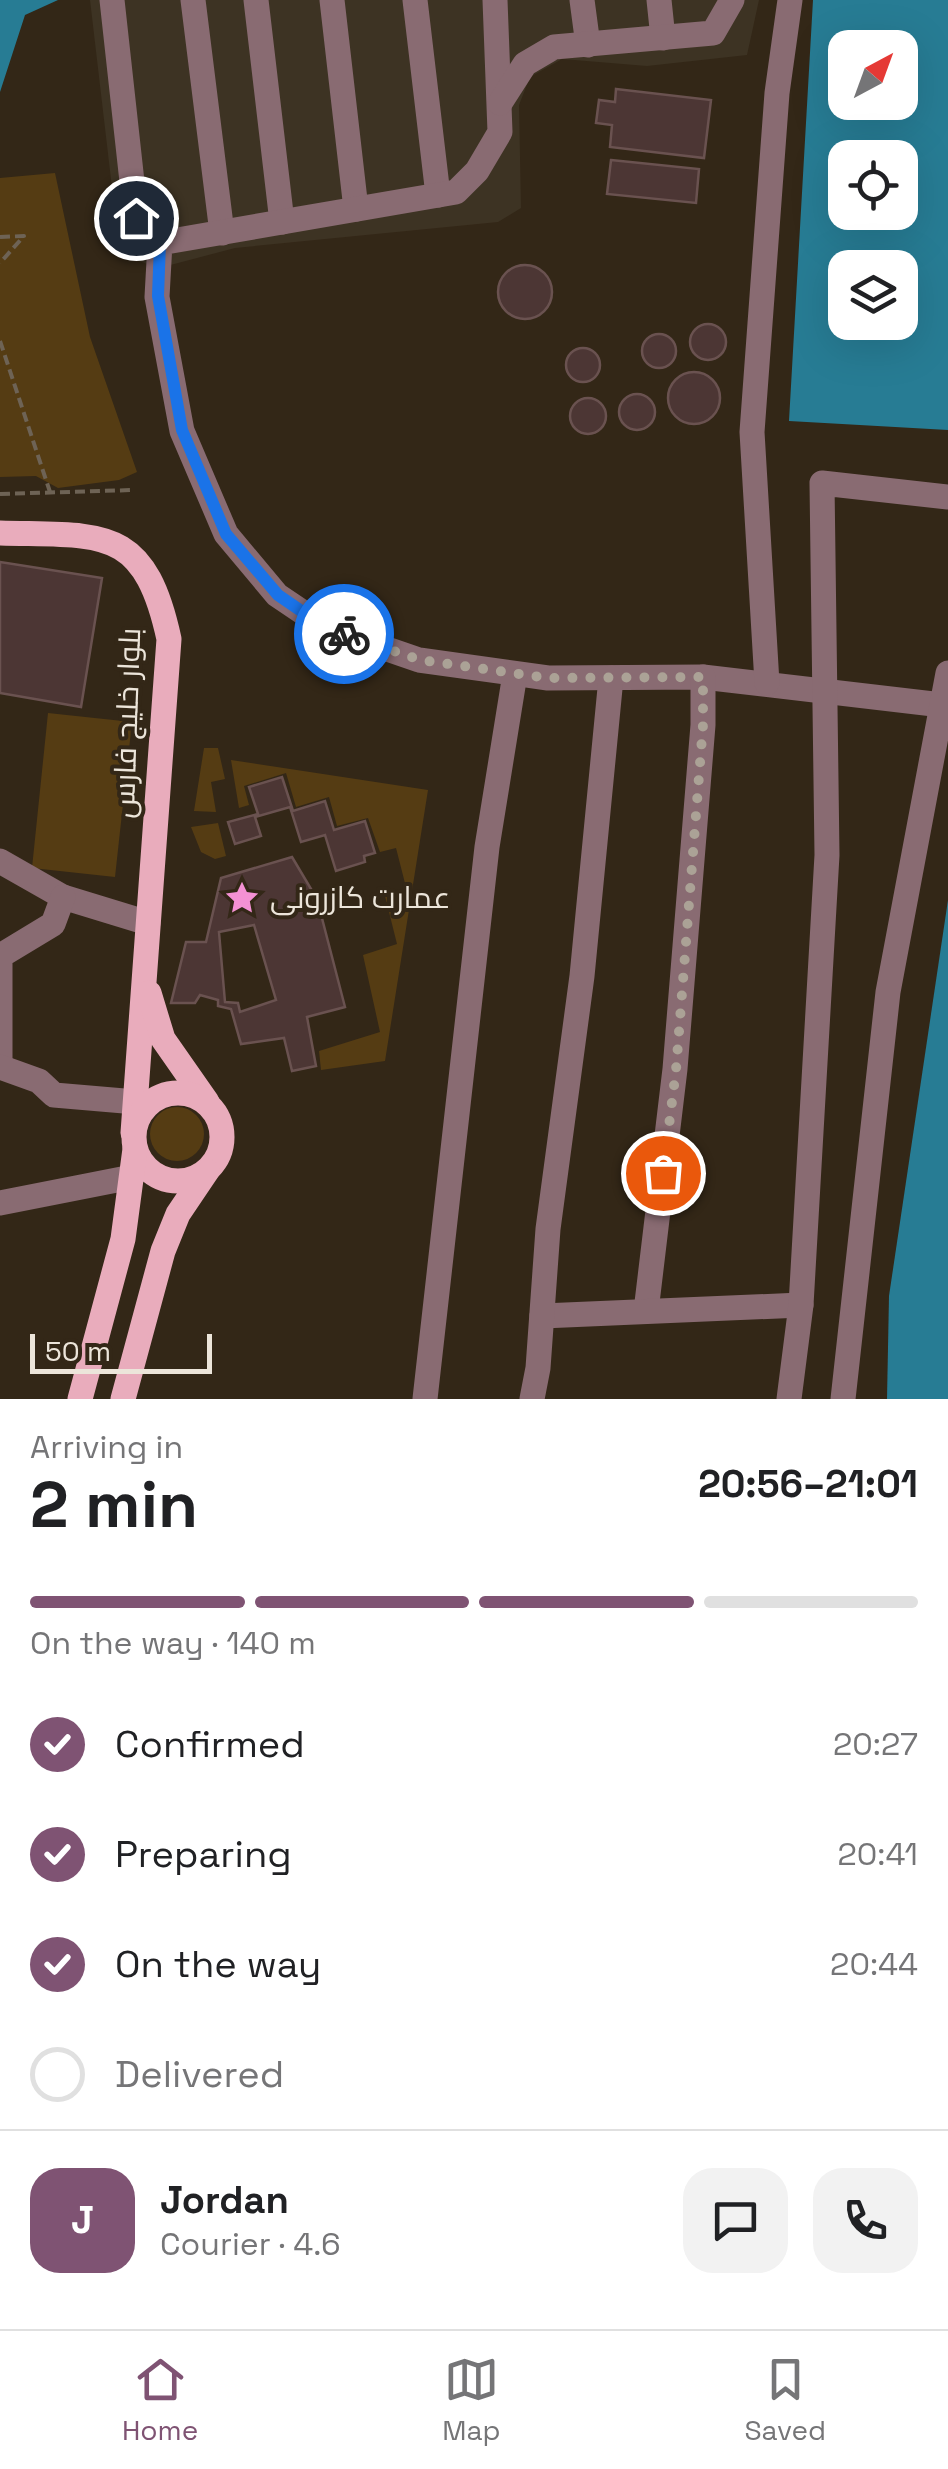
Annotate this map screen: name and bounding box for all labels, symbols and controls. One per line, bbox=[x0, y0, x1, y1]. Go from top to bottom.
north arrow bbox=[828, 30, 918, 120]
map controls bbox=[828, 30, 918, 340]
button: locate bbox=[828, 140, 918, 230]
pin bbox=[94, 176, 179, 261]
icon: home bbox=[109, 191, 164, 246]
button: layers bbox=[828, 250, 918, 340]
courier bbox=[294, 584, 394, 684]
icon: bike bbox=[317, 607, 372, 662]
street label: بلوار خلیج فارس bbox=[104, 627, 150, 819]
place label: عمارت کازرونی bbox=[270, 878, 450, 917]
place icon: عمارت کازرونی bbox=[223, 879, 261, 917]
pin bbox=[621, 1131, 706, 1216]
icon: bag bbox=[636, 1146, 691, 1201]
scale bar bbox=[30, 1329, 212, 1374]
text: 50 m bbox=[45, 1333, 111, 1369]
text: Arriving in bbox=[30, 1427, 183, 1467]
text: 20:56–21:01 bbox=[698, 1460, 918, 1508]
text: 2 min bbox=[30, 1463, 198, 1546]
text: On the way · 140 m bbox=[30, 1623, 316, 1663]
icon: check bbox=[30, 1717, 85, 1772]
text: Confirmed bbox=[115, 1720, 305, 1768]
text: 20:27 bbox=[833, 1724, 918, 1764]
icon: check bbox=[30, 1827, 85, 1882]
text: Preparing bbox=[115, 1830, 292, 1878]
text: 20:41 bbox=[838, 1834, 918, 1874]
icon: check bbox=[30, 1937, 85, 1992]
text: On the way bbox=[115, 1940, 321, 1988]
text: 20:44 bbox=[830, 1944, 918, 1984]
text: Delivered bbox=[115, 2050, 284, 2098]
button: chat bbox=[683, 2168, 788, 2273]
button: phone bbox=[813, 2168, 918, 2273]
text: Jordan bbox=[160, 2176, 289, 2224]
text: J bbox=[71, 2196, 94, 2244]
text: Courier · 4.6 bbox=[160, 2224, 341, 2264]
tab: Home bbox=[122, 2352, 198, 2448]
tab: Map bbox=[442, 2352, 501, 2448]
tab: Saved bbox=[744, 2352, 826, 2448]

